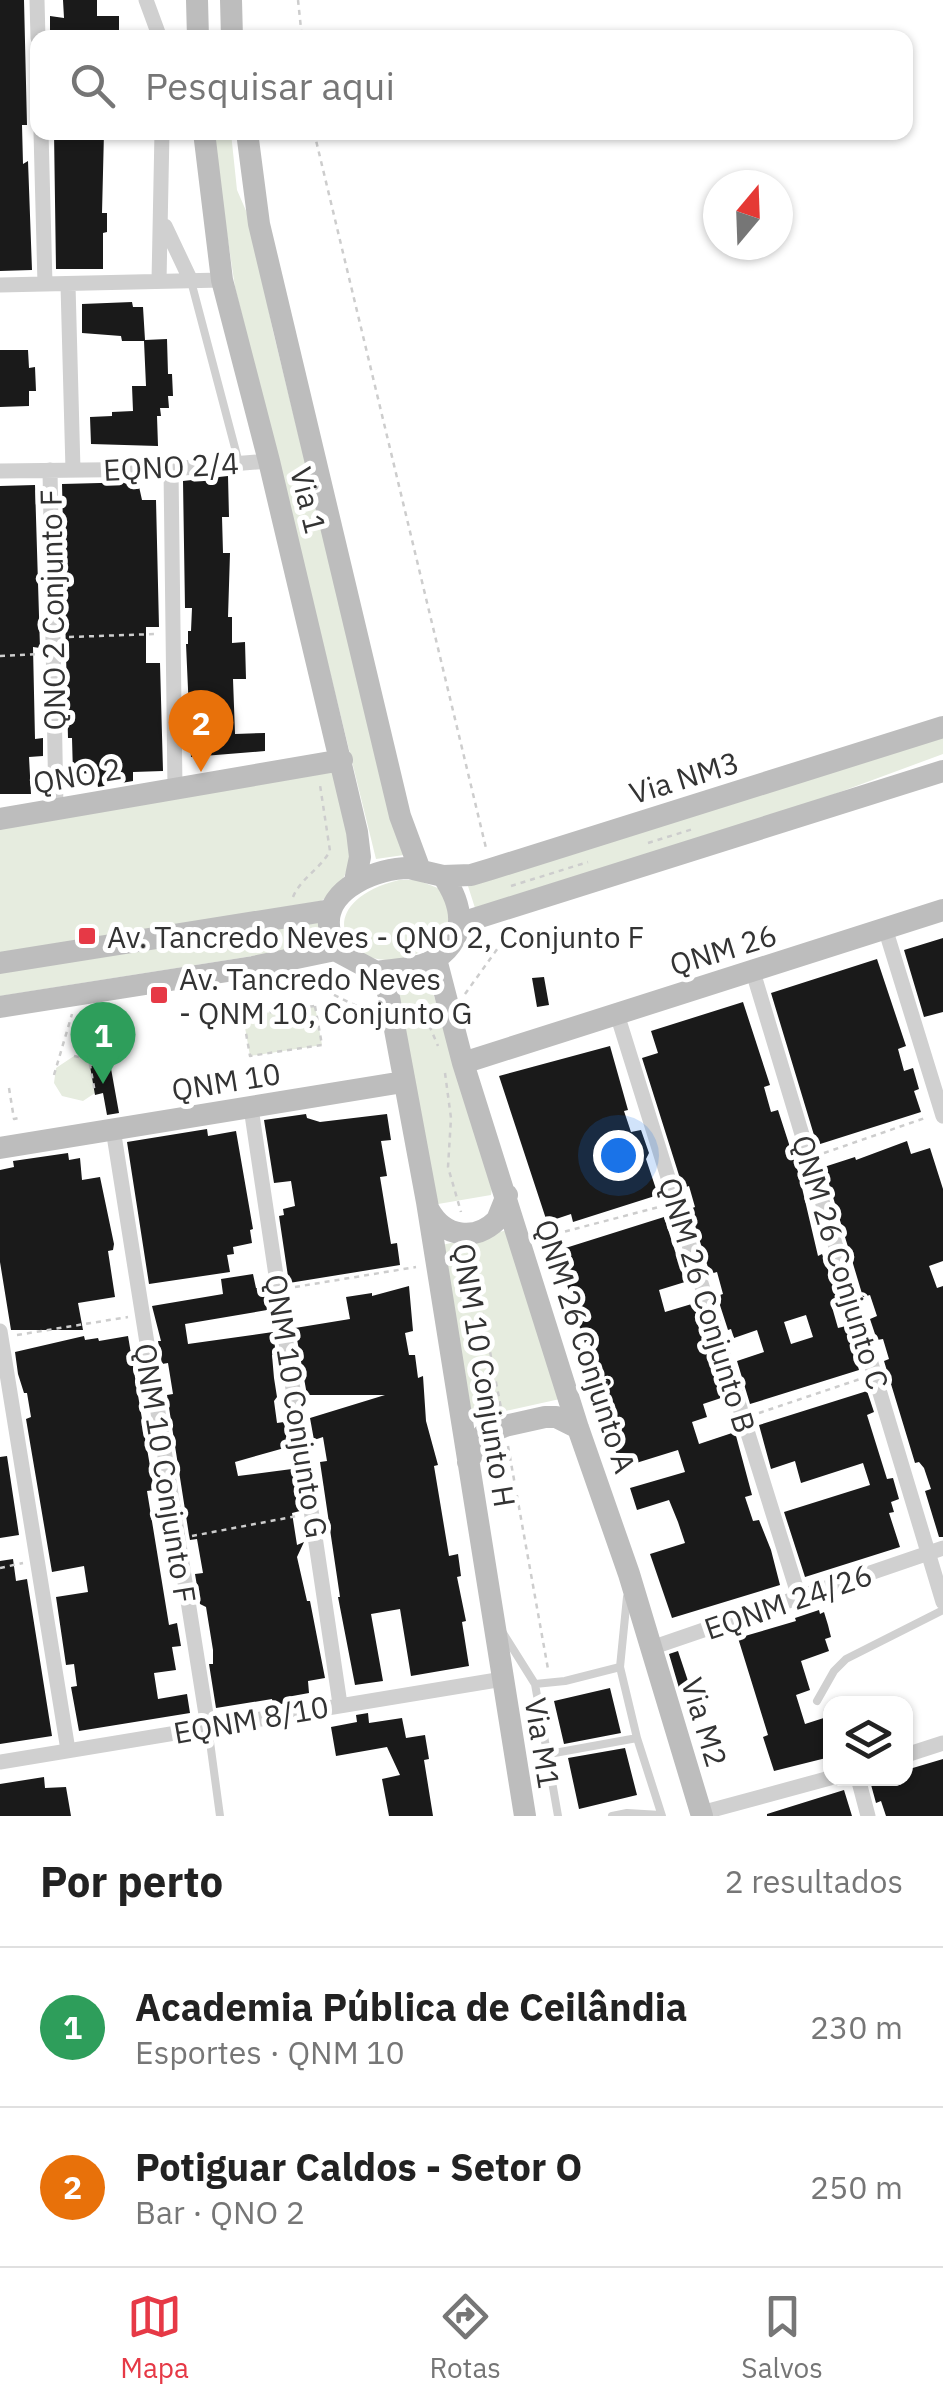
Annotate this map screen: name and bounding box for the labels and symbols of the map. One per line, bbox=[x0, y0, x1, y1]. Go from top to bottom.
north arrow bbox=[703, 170, 793, 260]
street label: EQNO 2/4 bbox=[102, 443, 240, 489]
street label: Via 1 bbox=[282, 463, 336, 537]
street label: QNO 2 Conjunto F bbox=[30, 489, 74, 731]
pin: 2 bbox=[168, 690, 234, 772]
street label: Via NM3 bbox=[625, 742, 743, 812]
street label: QNO 2 bbox=[30, 748, 124, 802]
street label: QNM 26 bbox=[665, 914, 781, 984]
place label: Av. Tancredo Neves - QNO 2, Conjunto F bbox=[107, 917, 644, 956]
marker: Av. Tancredo Neves - QNO 2, Conjunto F bbox=[76, 925, 98, 947]
place label: Av. Tancredo Neves - QNM 10, Conjunto G bbox=[179, 959, 472, 1032]
marker: Av. Tancredo Neves - QNM 10, Conjunto G bbox=[148, 984, 170, 1006]
pin: 1 bbox=[70, 1002, 136, 1084]
street label: QNM 10 bbox=[169, 1053, 283, 1109]
your location bbox=[593, 1130, 644, 1181]
street label: QNM 26 Conjunto C bbox=[784, 1130, 898, 1394]
street label: QNM 26 Conjunto B bbox=[651, 1173, 765, 1437]
street label: QNM 26 Conjunto A bbox=[527, 1214, 645, 1478]
street label: QNM 10 Conjunto H bbox=[445, 1240, 525, 1510]
street label: QNM 10 Conjunto G bbox=[257, 1272, 337, 1540]
street label: QNM 10 Conjunto F bbox=[126, 1341, 206, 1605]
street label: EQNM 24/26 bbox=[699, 1554, 877, 1648]
street label: Via M2 bbox=[673, 1673, 737, 1771]
street label: EQNM 8/10 bbox=[170, 1686, 332, 1752]
street label: Via M1 bbox=[517, 1695, 569, 1791]

